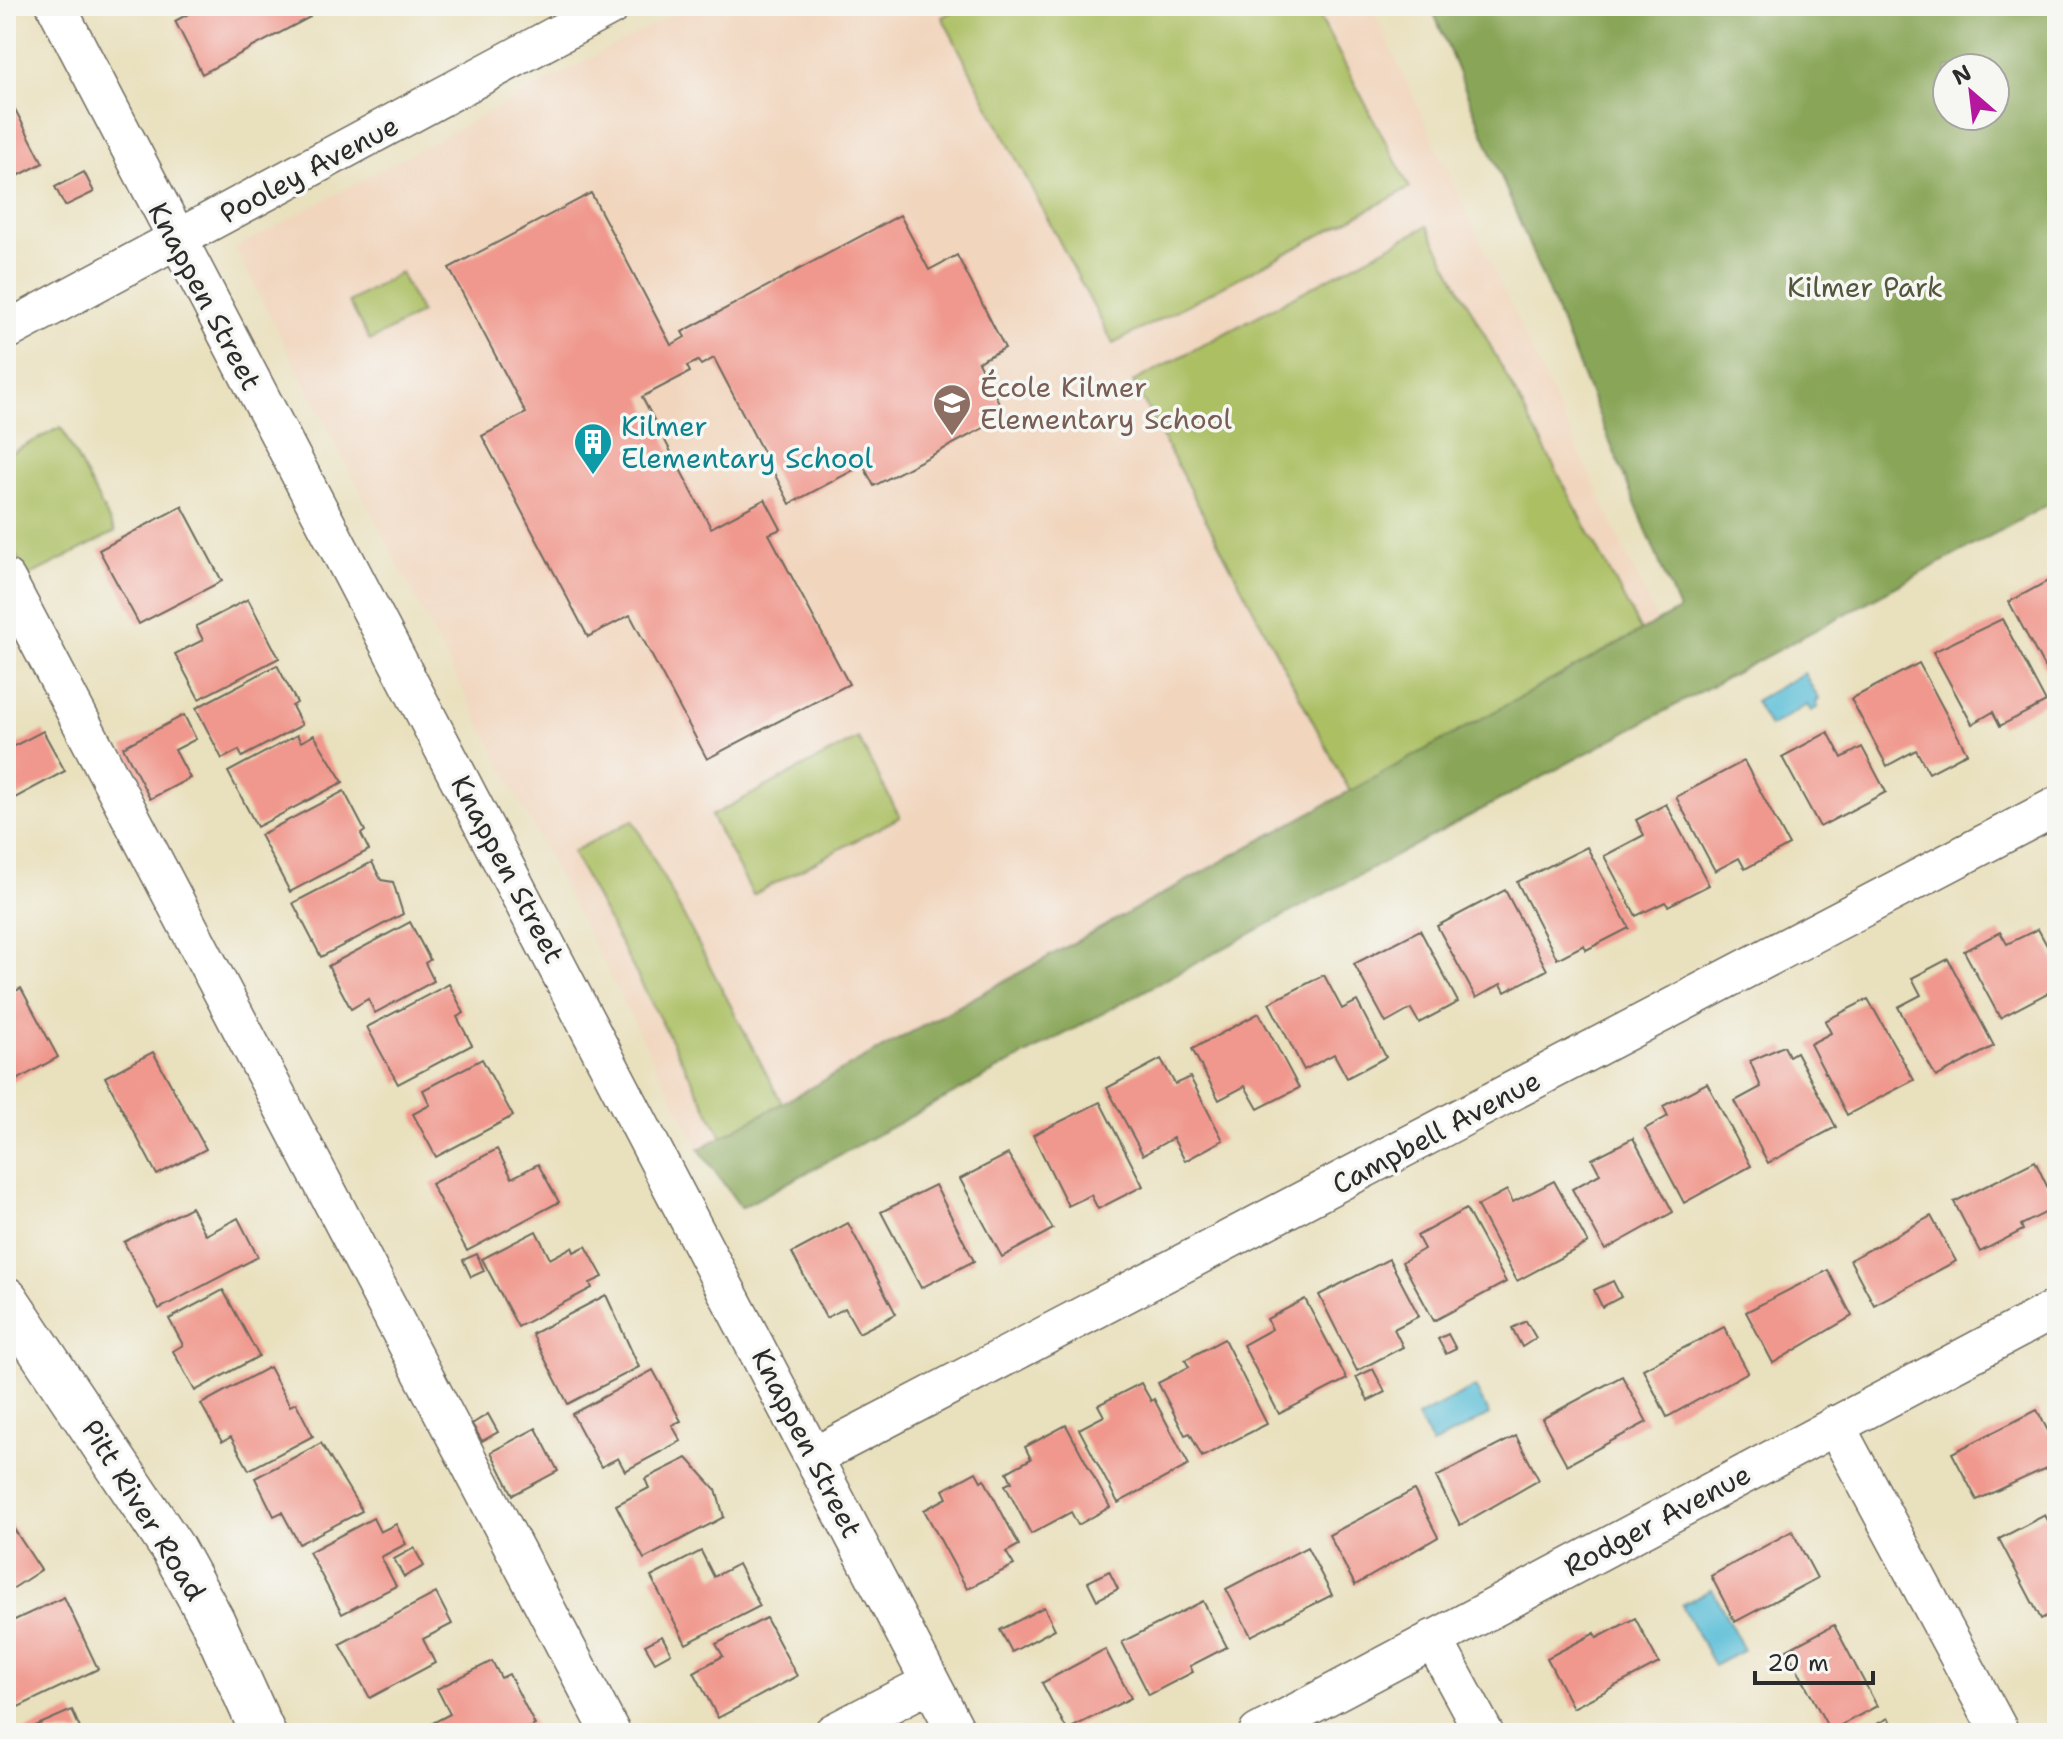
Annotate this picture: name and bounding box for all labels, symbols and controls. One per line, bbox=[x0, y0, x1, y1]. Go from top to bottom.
north arrow bbox=[1931, 52, 2011, 132]
text: N bbox=[1947, 58, 1976, 92]
street label: Pooley Avenue bbox=[213, 106, 405, 232]
street label: Knappen Street bbox=[139, 195, 271, 397]
park label: Kilmer Park bbox=[1787, 268, 1943, 306]
place label: École Kilmer Elementary School bbox=[980, 368, 1233, 438]
school or university icon: École Kilmer Elementary School bbox=[931, 382, 973, 437]
place label: Kilmer Elementary School bbox=[621, 407, 874, 477]
building icon: Kilmer Elementary School bbox=[572, 421, 614, 476]
street label: Knappen Street bbox=[442, 768, 574, 970]
street label: Campbell Avenue bbox=[1325, 1061, 1547, 1203]
street label: Knappen Street bbox=[743, 1342, 871, 1544]
street label: Pitt River Road bbox=[73, 1412, 215, 1608]
street label: Rodger Avenue bbox=[1557, 1455, 1757, 1585]
scale bar bbox=[1755, 1635, 1873, 1685]
text: 20 m bbox=[1767, 1647, 1829, 1679]

